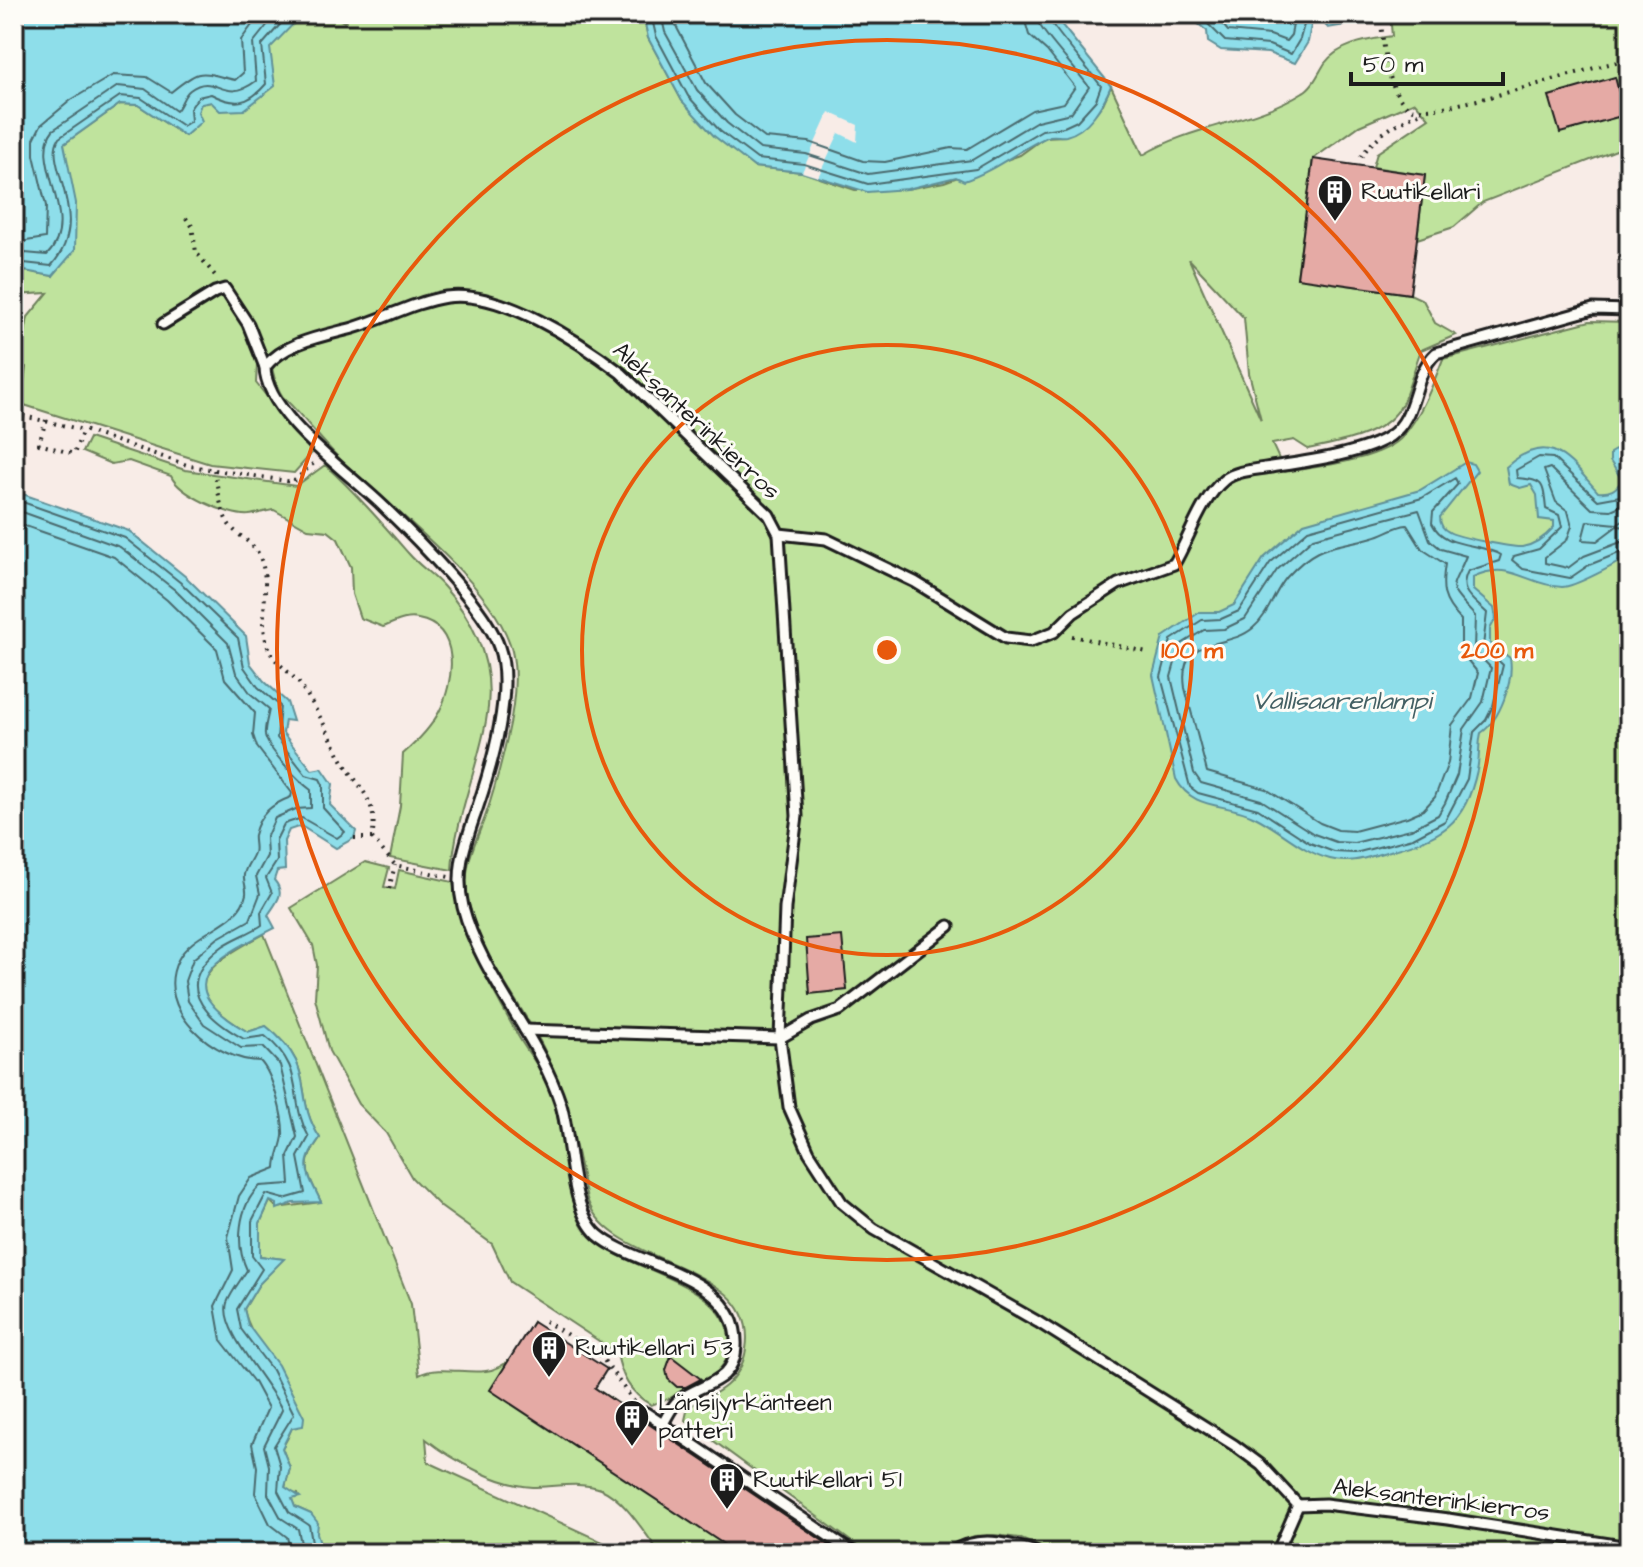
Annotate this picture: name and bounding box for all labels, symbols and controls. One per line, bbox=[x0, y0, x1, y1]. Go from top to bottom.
scale bar bbox=[1351, 36, 1503, 86]
text: 50 m bbox=[1363, 48, 1424, 82]
building icon: Ruutikellari bbox=[1316, 173, 1354, 223]
place label: Ruutikellari bbox=[1361, 175, 1481, 209]
street label: Aleksanterinkierros bbox=[605, 334, 787, 508]
text: 100 m bbox=[1161, 634, 1223, 668]
text: 200 m bbox=[1460, 634, 1533, 668]
centre of rings bbox=[873, 636, 901, 664]
water label: Vallisaarenlampi bbox=[1253, 683, 1434, 719]
building icon: Ruutikellari 53 bbox=[530, 1329, 568, 1379]
place label: Ruutikellari 53 bbox=[575, 1331, 733, 1365]
place label: Länsijyrkänteen patteri bbox=[658, 1386, 832, 1448]
building icon: Länsijyrkänteen patteri bbox=[613, 1398, 651, 1448]
building icon: Ruutikellari 51 bbox=[708, 1461, 746, 1511]
place label: Ruutikellari 51 bbox=[753, 1463, 902, 1497]
street label: Aleksanterinkierros bbox=[1331, 1470, 1551, 1530]

